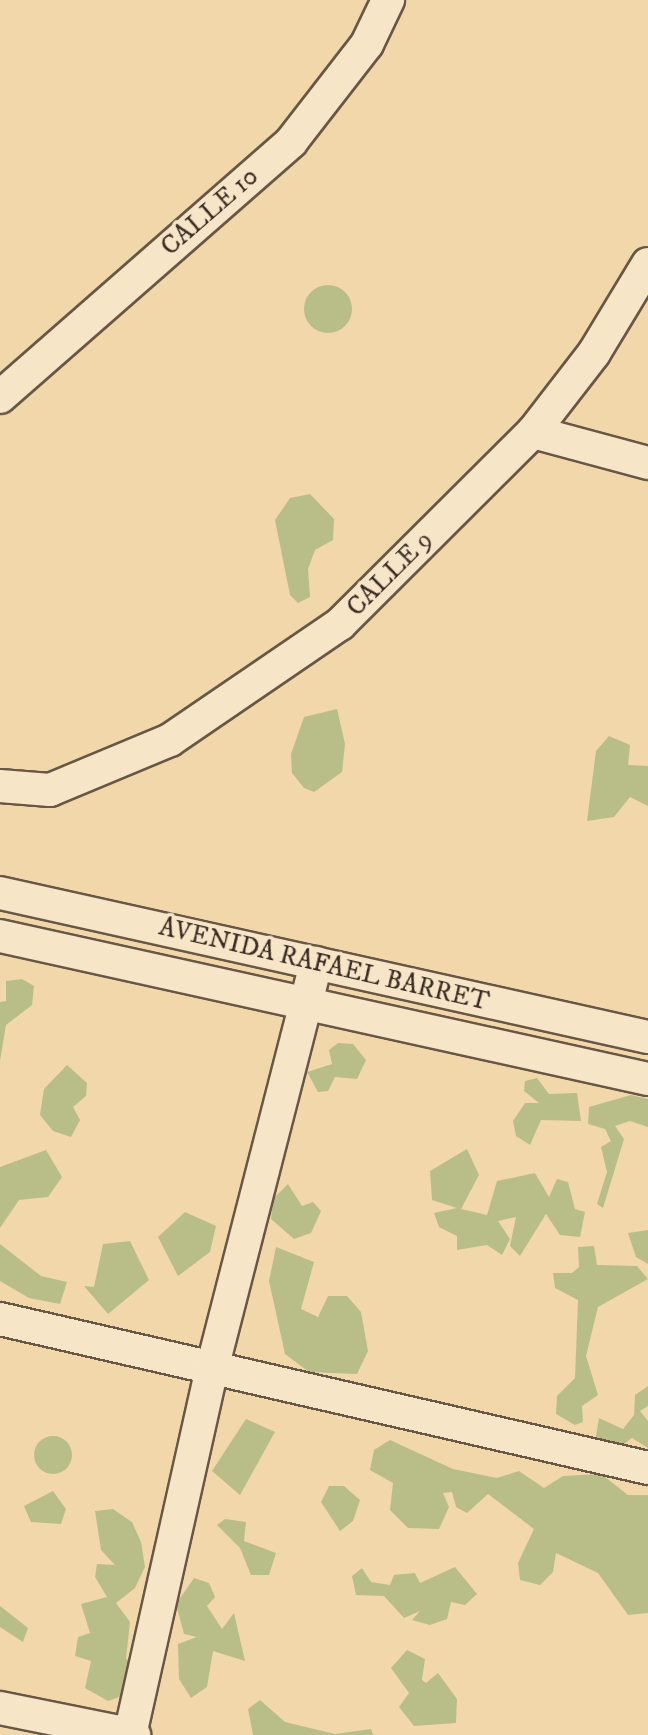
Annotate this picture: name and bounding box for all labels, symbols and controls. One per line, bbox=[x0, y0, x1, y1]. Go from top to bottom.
street label: CALLE 10 bbox=[155, 161, 265, 263]
street label: CALLE 9 bbox=[341, 525, 439, 623]
street label: AVENIDA RAFAEL BARRET bbox=[156, 912, 492, 1018]

